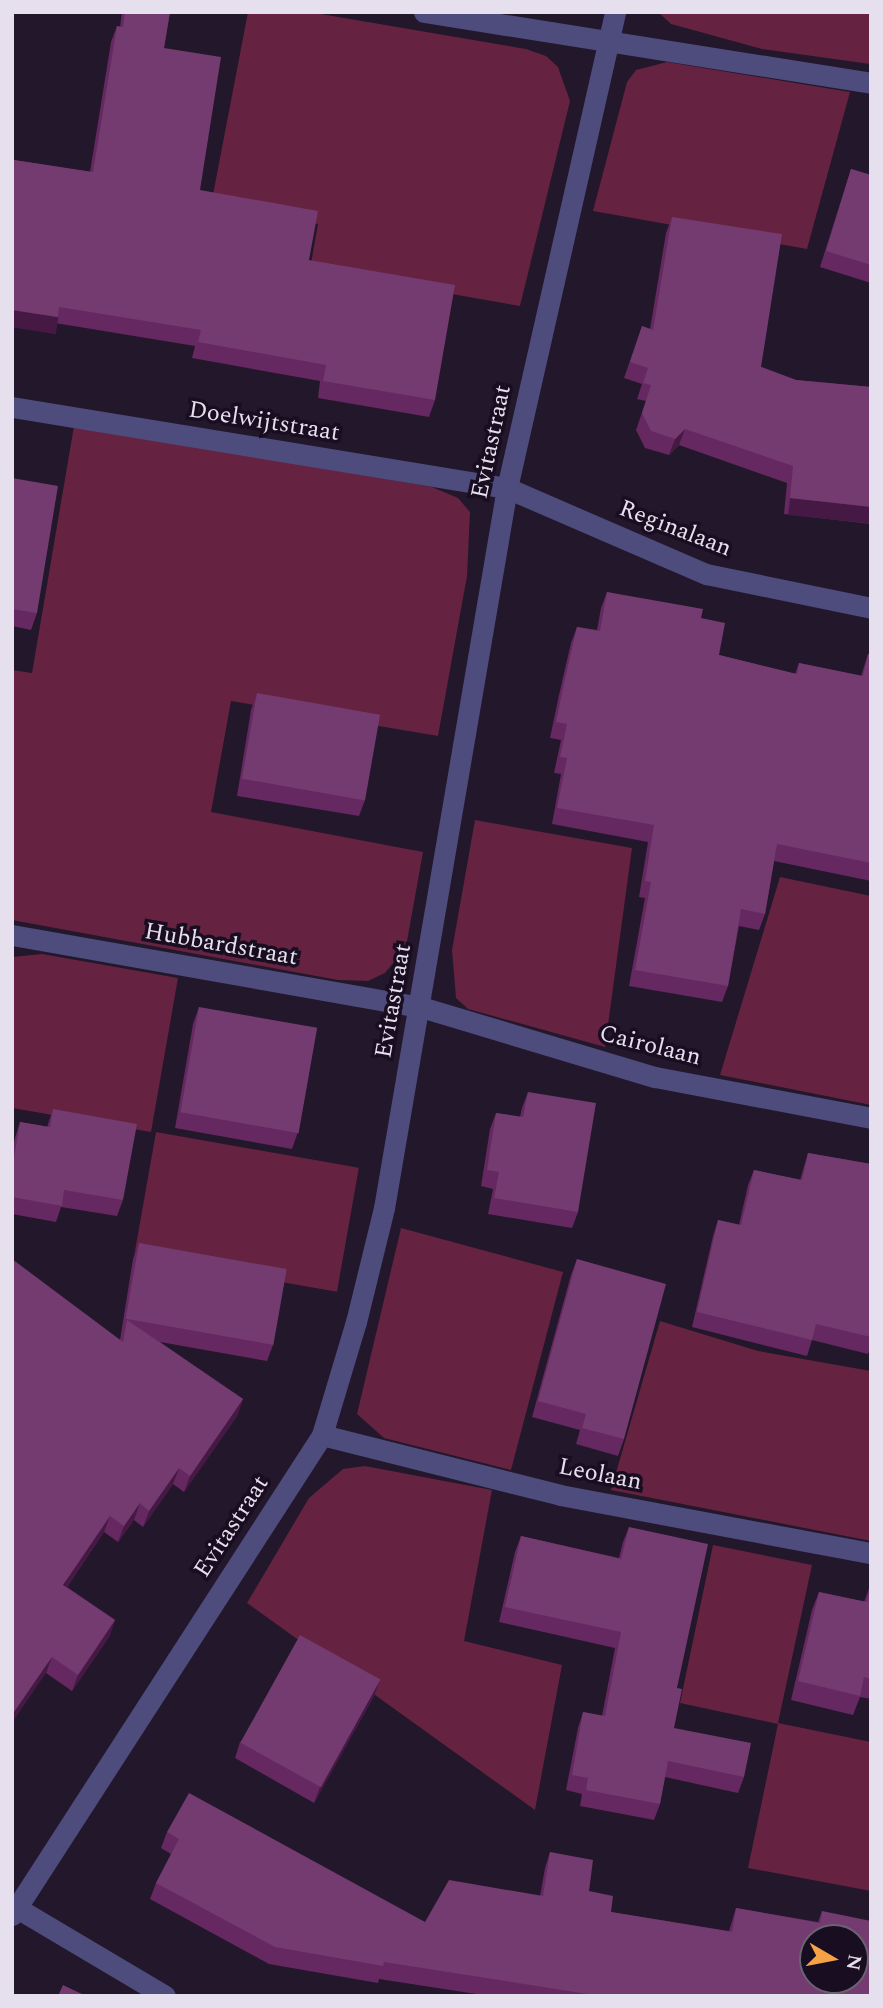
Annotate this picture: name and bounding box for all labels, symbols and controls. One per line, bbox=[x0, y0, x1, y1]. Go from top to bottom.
street label: Evitastraat bbox=[466, 383, 518, 501]
street label: Doelwijtstraat bbox=[186, 396, 342, 448]
street label: Reginalaan bbox=[615, 494, 735, 564]
street label: Hubbardstraat bbox=[142, 917, 300, 973]
street label: Evitastraat bbox=[370, 942, 418, 1060]
street label: Cairolaan bbox=[596, 1019, 704, 1073]
street label: Leolaan bbox=[556, 1453, 644, 1497]
street label: Evitastraat bbox=[188, 1471, 276, 1583]
north arrow bbox=[799, 1924, 869, 1994]
text: N bbox=[838, 1952, 869, 1973]

